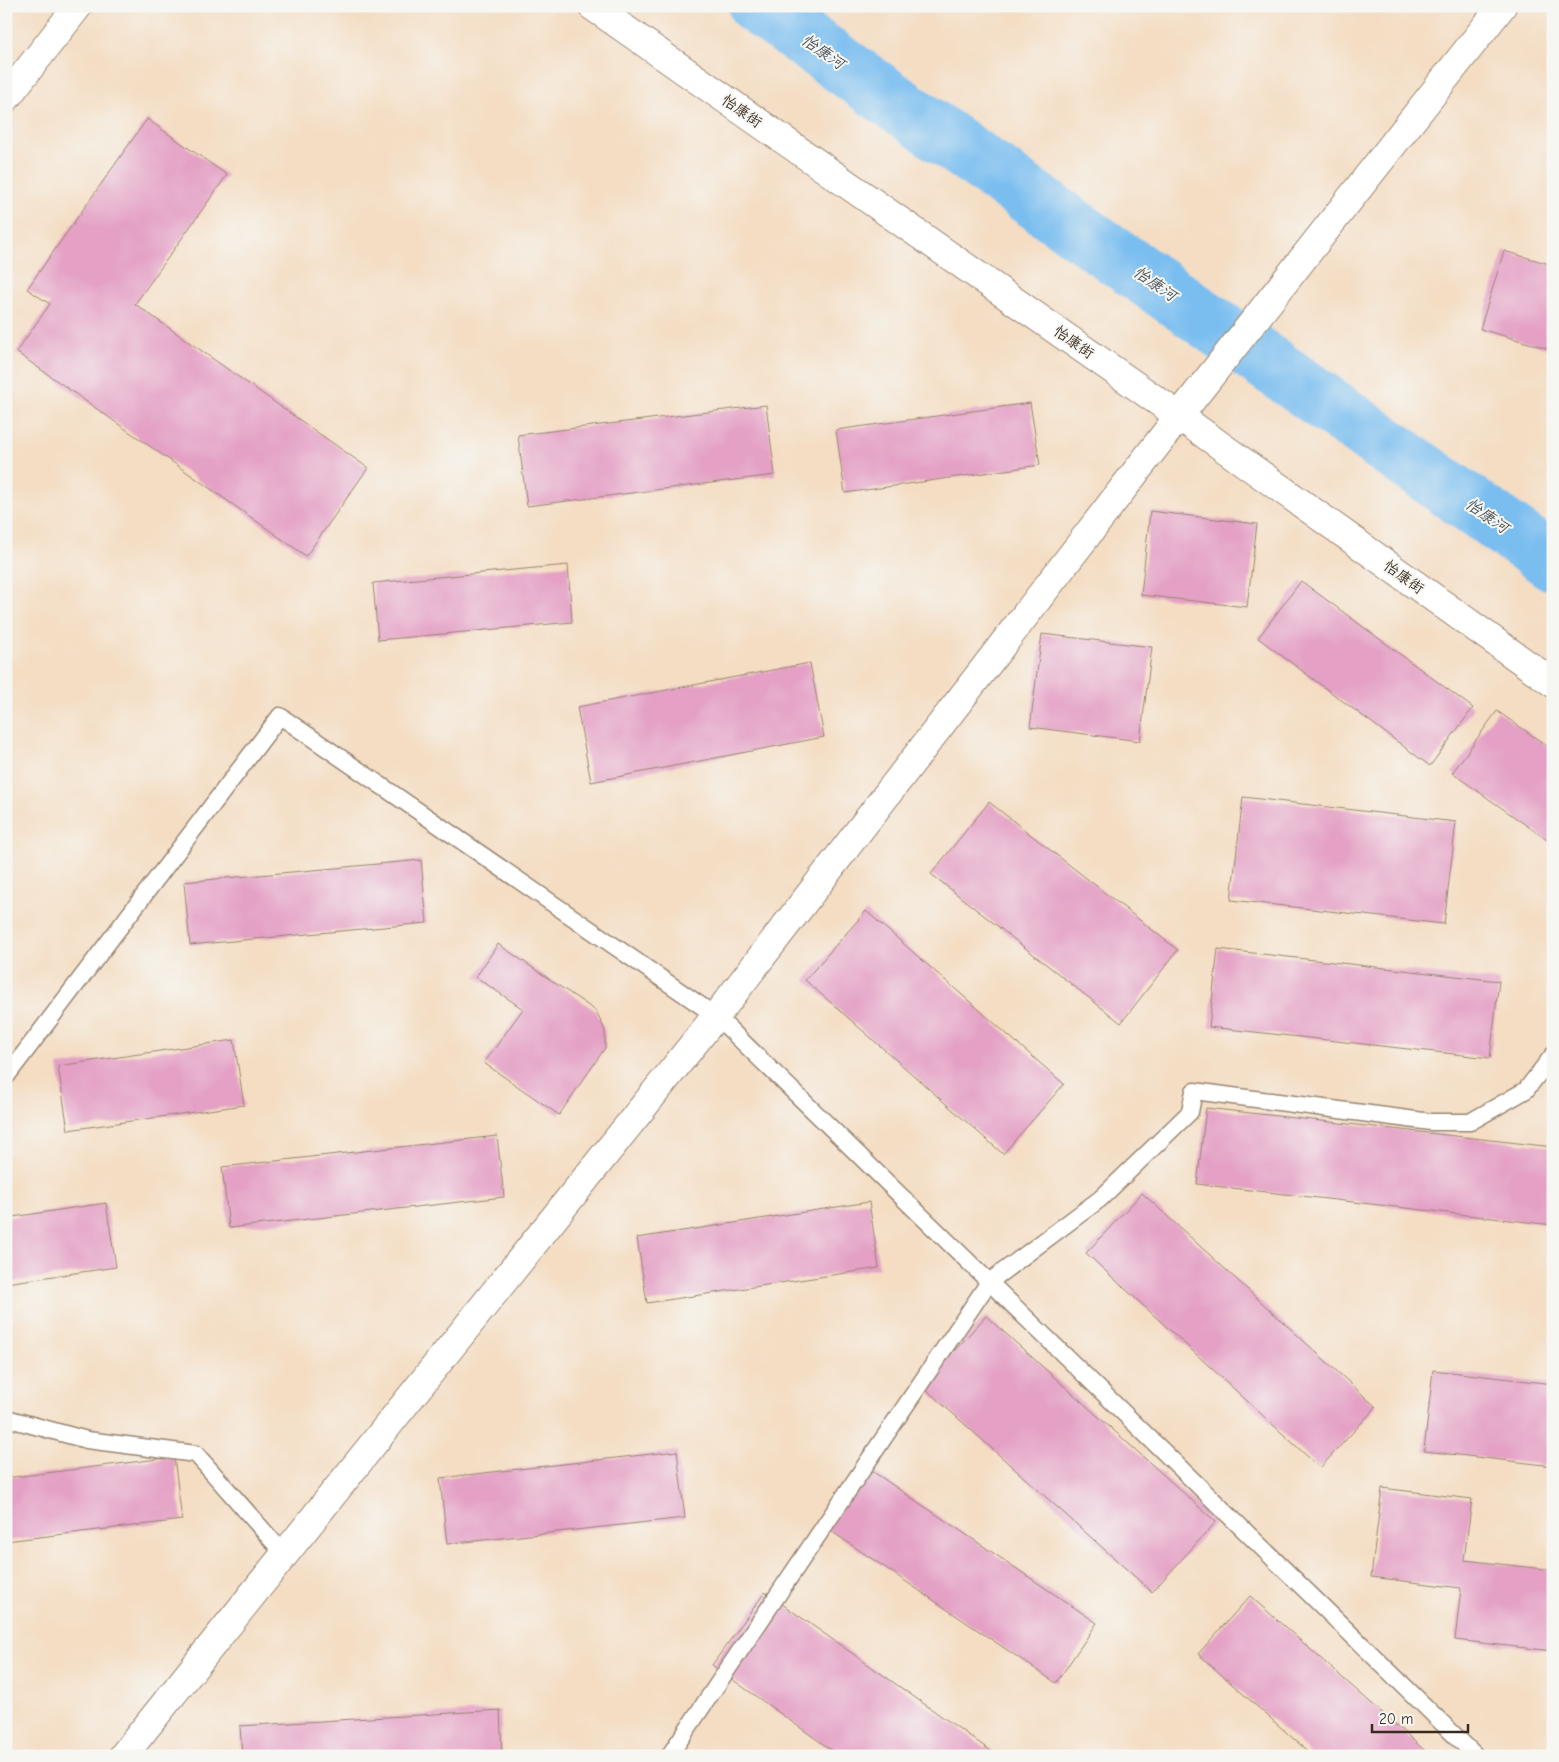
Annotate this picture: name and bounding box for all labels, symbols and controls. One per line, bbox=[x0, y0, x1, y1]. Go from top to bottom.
water label: 怡康河 bbox=[798, 31, 850, 75]
street label: 怡康街 bbox=[718, 91, 766, 131]
water label: 怡康河 bbox=[1130, 263, 1182, 307]
street label: 怡康街 bbox=[1050, 322, 1098, 362]
water label: 怡康河 bbox=[1462, 495, 1514, 539]
street label: 怡康街 bbox=[1381, 556, 1427, 598]
scale bar bbox=[1372, 1702, 1468, 1734]
text: 20 m bbox=[1379, 1710, 1413, 1728]

